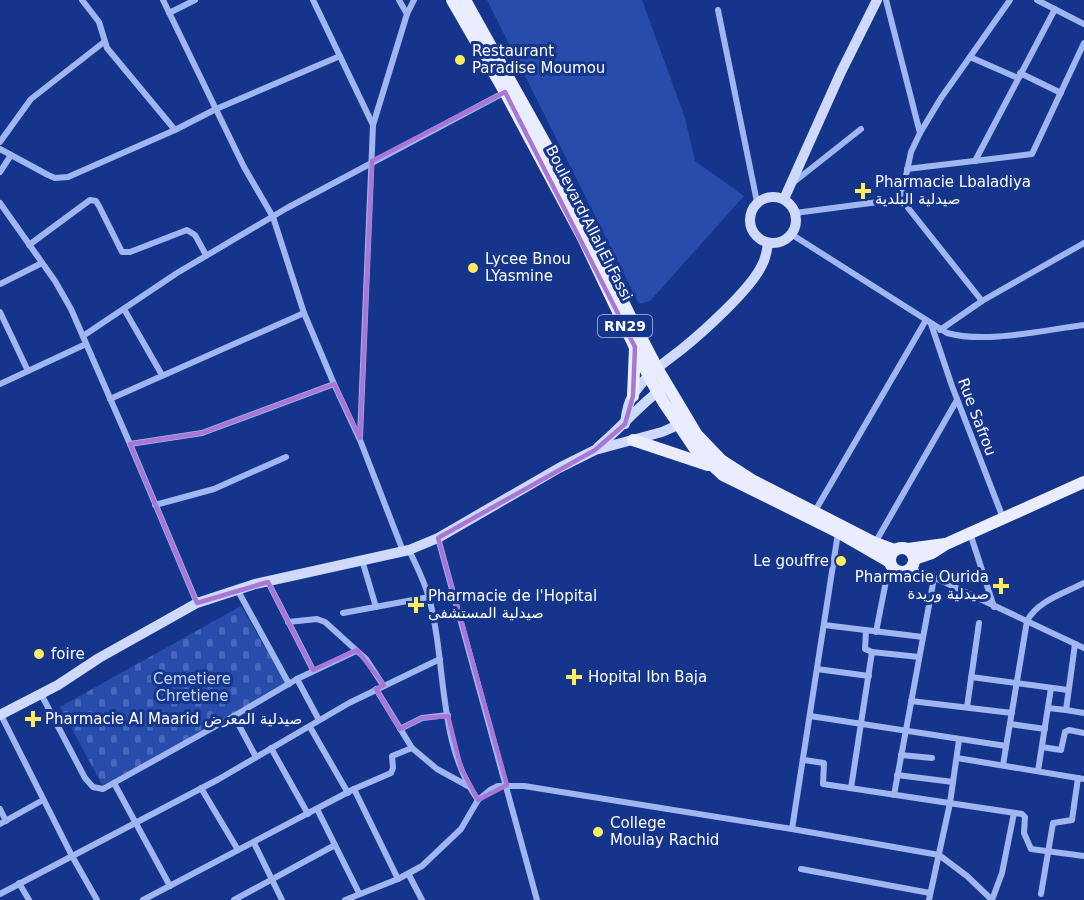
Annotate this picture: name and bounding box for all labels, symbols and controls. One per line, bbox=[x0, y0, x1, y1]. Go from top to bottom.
place label: Restaurant Paradise Moumou bbox=[472, 42, 605, 77]
marker: Restaurant Paradise Moumou bbox=[453, 53, 467, 67]
street label: Boulevard Allal El Fassi bbox=[542, 142, 636, 304]
place label: Pharmacie Lbaladiya صيدلية البلدية bbox=[875, 173, 1031, 208]
marker: Pharmacie Lbaladiya صيدلية البلدية bbox=[856, 184, 870, 198]
place label: Lycee Bnou LYasmine bbox=[485, 250, 571, 285]
marker: Lycee Bnou LYasmine bbox=[466, 261, 480, 275]
road number: RN29 bbox=[598, 315, 652, 337]
street label: Rue Safrou bbox=[954, 376, 1000, 458]
place label: Le gouffre bbox=[753, 552, 829, 570]
marker: Le gouffre bbox=[834, 554, 848, 568]
place label: Pharmacie Ourida صيدلية وريدة bbox=[855, 568, 989, 603]
marker: Pharmacie Ourida صيدلية وريدة bbox=[994, 579, 1008, 593]
place label: Pharmacie de l'Hopital صيدلية المستشفى bbox=[428, 587, 597, 622]
marker: Pharmacie de l'Hopital صيدلية المستشفى bbox=[409, 598, 423, 612]
place label: foire bbox=[51, 645, 85, 663]
marker: foire bbox=[32, 647, 46, 661]
marker: Hopital Ibn Baja bbox=[565, 668, 583, 686]
place label: Hopital Ibn Baja bbox=[588, 668, 707, 686]
park label: Cemetiere Chretiene bbox=[153, 670, 231, 705]
place label: Pharmacie Al Maarid صيدلية المعرض bbox=[45, 710, 302, 728]
marker: Pharmacie Al Maarid صيدلية المعرض bbox=[26, 712, 40, 726]
place label: College Moulay Rachid bbox=[610, 814, 719, 849]
marker: College Moulay Rachid bbox=[591, 825, 605, 839]

